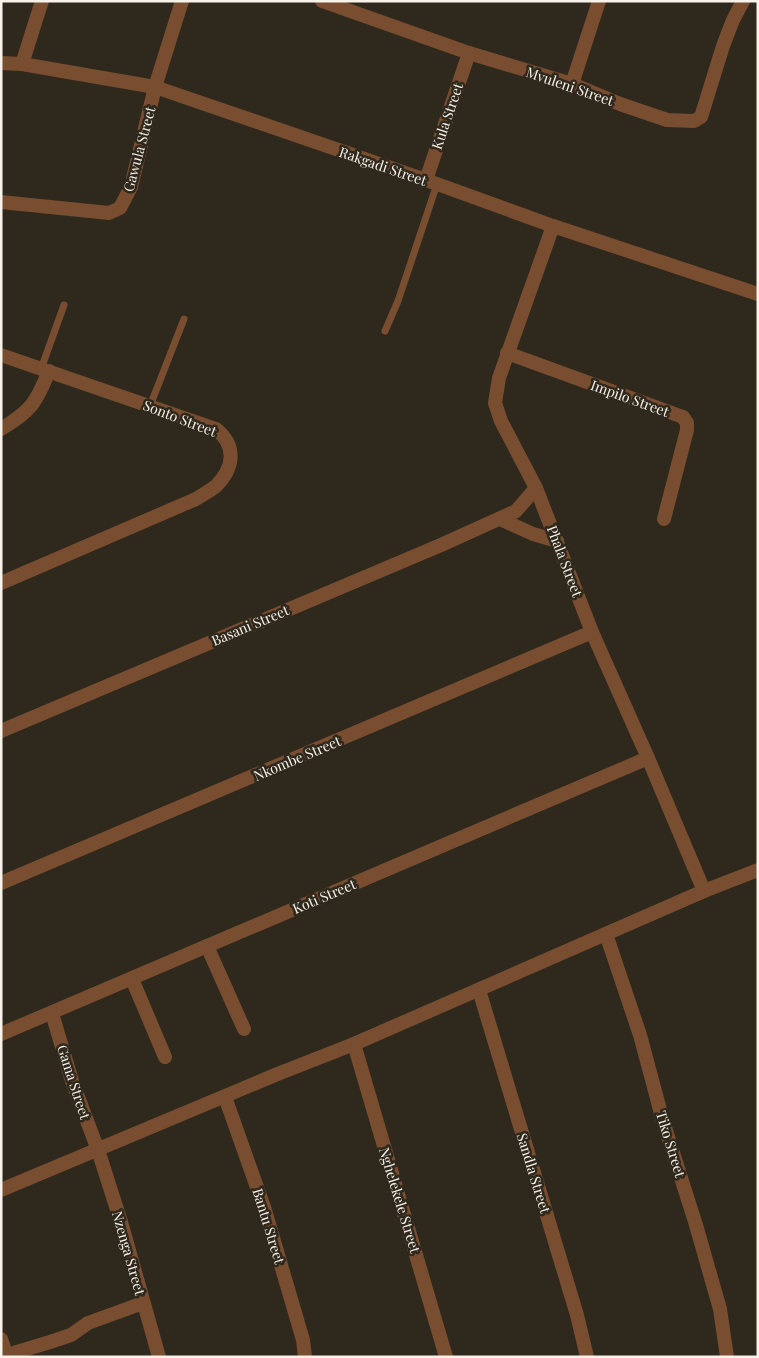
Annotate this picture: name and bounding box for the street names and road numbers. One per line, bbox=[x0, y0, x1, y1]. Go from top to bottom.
street label: Mvuleni Street bbox=[524, 62, 617, 110]
street label: Kula Street bbox=[427, 79, 468, 152]
street label: Gawula Street bbox=[119, 103, 160, 194]
street label: Rakgadi Street bbox=[337, 142, 430, 190]
street label: Impilo Street bbox=[588, 375, 673, 421]
street label: Sonto Street bbox=[141, 395, 220, 441]
street label: Phala Street bbox=[543, 523, 588, 600]
street label: Basani Street bbox=[208, 600, 293, 650]
street label: Nkombe Street bbox=[250, 731, 345, 785]
street label: Koti Street bbox=[289, 874, 359, 918]
street label: Gama Street bbox=[53, 1042, 95, 1123]
street label: Tiko Street bbox=[652, 1108, 690, 1181]
street label: Sandla Street bbox=[513, 1131, 556, 1216]
street label: Nghelekele Street bbox=[375, 1145, 425, 1256]
street label: Bantu Street bbox=[248, 1186, 290, 1267]
street label: Nzenga Street bbox=[108, 1209, 150, 1298]

